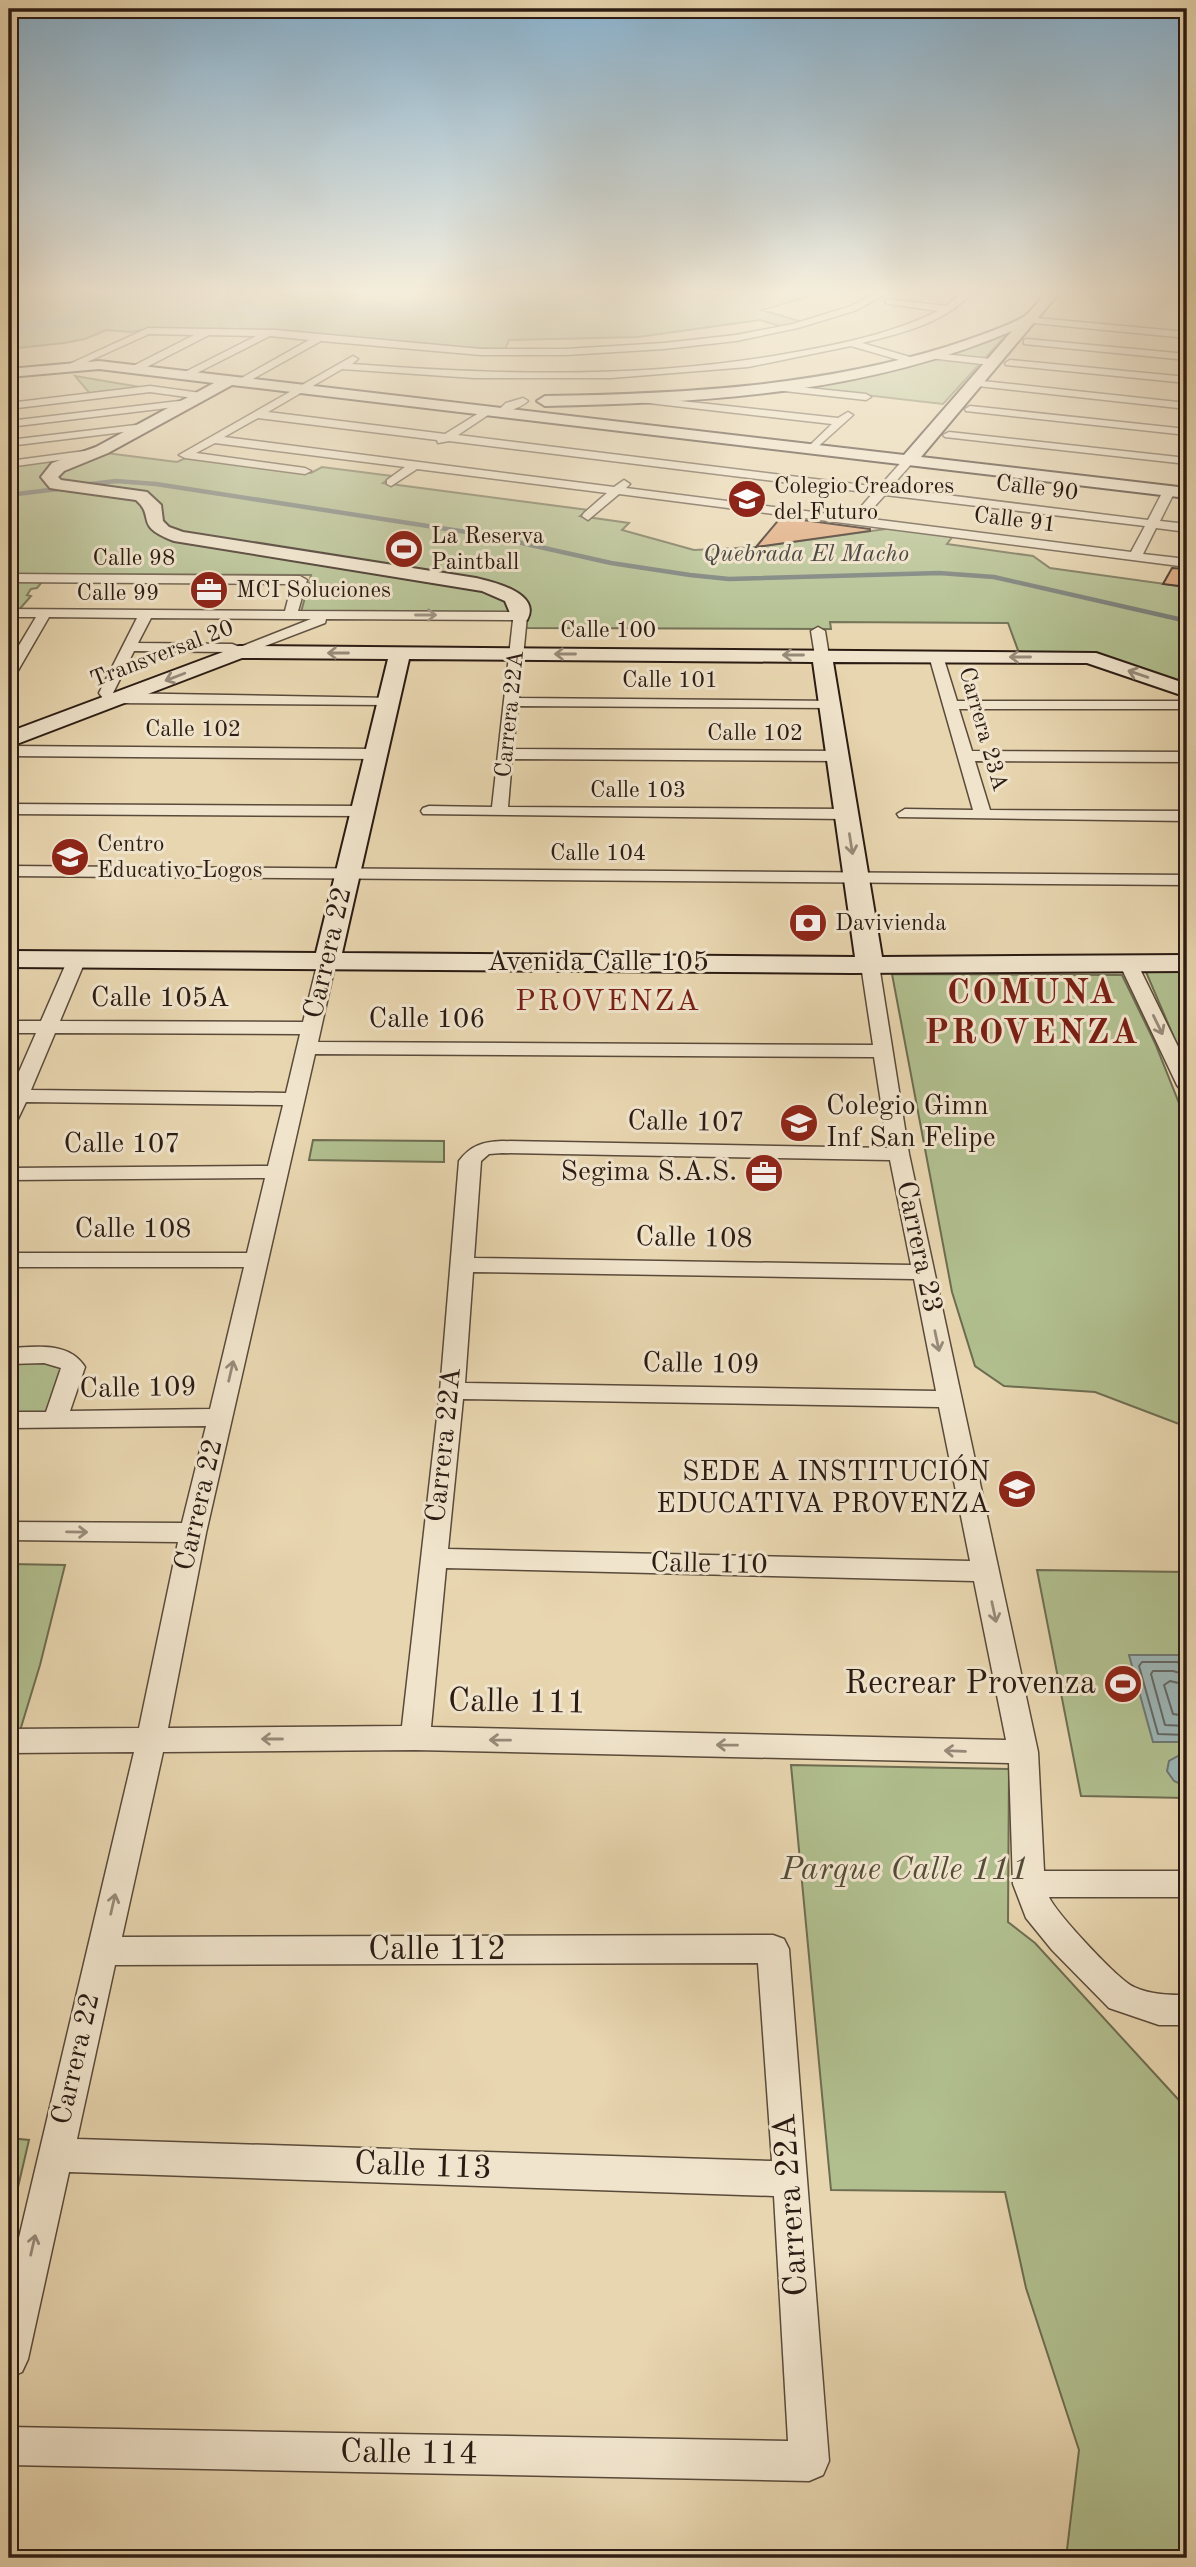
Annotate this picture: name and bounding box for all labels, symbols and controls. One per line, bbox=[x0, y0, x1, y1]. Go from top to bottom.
street label: Calle 90 bbox=[994, 472, 1080, 504]
place label: Colegio Creadores del Futuro bbox=[774, 475, 954, 524]
school or university icon: Colegio Creadores del Futuro bbox=[726, 478, 768, 520]
street label: Calle 91 bbox=[972, 504, 1058, 536]
place label: La Reserva Paintball bbox=[431, 525, 544, 574]
sports icon: La Reserva Paintball bbox=[383, 528, 425, 570]
water label: Quebrada El Macho bbox=[703, 543, 909, 567]
street label: Calle 98 bbox=[93, 547, 175, 570]
office icon: MCI Soluciones bbox=[188, 569, 230, 611]
place label: MCI Soluciones bbox=[236, 579, 391, 602]
street label: Calle 99 bbox=[77, 582, 159, 605]
one-way arrow bbox=[414, 609, 437, 622]
street label: Transversal 20 bbox=[87, 616, 237, 692]
street label: Calle 100 bbox=[560, 619, 656, 642]
one-way arrow bbox=[327, 646, 350, 660]
one-way arrow bbox=[554, 647, 577, 661]
one-way arrow bbox=[782, 648, 805, 662]
street label: Carrera 22A bbox=[492, 649, 528, 779]
one-way arrow bbox=[1009, 650, 1032, 664]
street label: Carrera 23A bbox=[954, 664, 1012, 794]
one-way arrow bbox=[1127, 667, 1149, 680]
street label: Calle 101 bbox=[622, 669, 718, 692]
one-way arrow bbox=[165, 671, 187, 684]
street label: Calle 102 bbox=[145, 718, 241, 741]
street label: Calle 102 bbox=[707, 722, 803, 745]
street label: Calle 103 bbox=[590, 779, 686, 802]
one-way arrow bbox=[845, 832, 858, 855]
place label: Centro Educativo Logos bbox=[97, 833, 262, 882]
school or university icon: Centro Educativo Logos bbox=[49, 836, 91, 878]
street label: Calle 104 bbox=[550, 842, 646, 865]
street label: Carrera 22 bbox=[300, 885, 358, 1021]
bank icon: Davivienda bbox=[787, 902, 829, 944]
place label: Davivienda bbox=[835, 912, 947, 935]
street label: Avenida Calle 105 bbox=[487, 949, 709, 977]
district label: COMUNA PROVENZA bbox=[924, 976, 1140, 1051]
street label: Calle 105A bbox=[91, 985, 229, 1013]
district label: PROVENZA bbox=[515, 987, 701, 1017]
street label: Calle 106 bbox=[368, 1006, 486, 1034]
one-way arrow bbox=[1152, 1014, 1165, 1035]
place label: Colegio Gimn Inf San Felipe bbox=[826, 1093, 996, 1153]
school or university icon: Colegio Gimn Inf San Felipe bbox=[778, 1102, 820, 1144]
street label: Calle 107 bbox=[627, 1108, 745, 1138]
street label: Calle 107 bbox=[63, 1131, 181, 1159]
office icon: Segima S.A.S. bbox=[743, 1152, 785, 1194]
place label: Segima S.A.S. bbox=[561, 1159, 737, 1187]
street label: Carrera 23 bbox=[890, 1179, 946, 1315]
street label: Calle 108 bbox=[74, 1216, 192, 1244]
street label: Calle 108 bbox=[635, 1224, 753, 1254]
one-way arrow bbox=[931, 1329, 945, 1352]
street label: Calle 109 bbox=[642, 1350, 760, 1380]
one-way arrow bbox=[225, 1361, 238, 1383]
street label: Carrera 22A bbox=[423, 1366, 467, 1524]
street label: Calle 109 bbox=[79, 1374, 197, 1404]
street label: Carrera 22 bbox=[171, 1437, 229, 1573]
place label: SEDE A INSTITUCIÓN EDUCATIVA PROVENZA bbox=[656, 1454, 990, 1519]
school or university icon: SEDE A INSTITUCIÓN EDUCATIVA PROVENZA bbox=[996, 1468, 1038, 1510]
one-way arrow bbox=[65, 1525, 88, 1539]
street label: Calle 110 bbox=[650, 1550, 768, 1580]
one-way arrow bbox=[987, 1600, 1001, 1623]
sports icon: Recrear Provenza bbox=[1102, 1663, 1144, 1705]
place label: Recrear Provenza bbox=[844, 1668, 1096, 1701]
street label: Calle 111 bbox=[448, 1685, 586, 1721]
one-way arrow bbox=[261, 1732, 284, 1746]
one-way arrow bbox=[488, 1733, 511, 1747]
one-way arrow bbox=[716, 1738, 739, 1751]
one-way arrow bbox=[943, 1744, 966, 1757]
park label: Parque Calle 111 bbox=[780, 1854, 1029, 1887]
one-way arrow bbox=[106, 1893, 120, 1916]
street label: Calle 112 bbox=[368, 1934, 506, 1967]
street label: Carrera 22 bbox=[48, 1991, 106, 2127]
street label: Carrera 22A bbox=[769, 2112, 815, 2298]
street label: Calle 113 bbox=[353, 2148, 493, 2186]
one-way arrow bbox=[27, 2234, 40, 2257]
street label: Calle 114 bbox=[340, 2436, 478, 2472]

